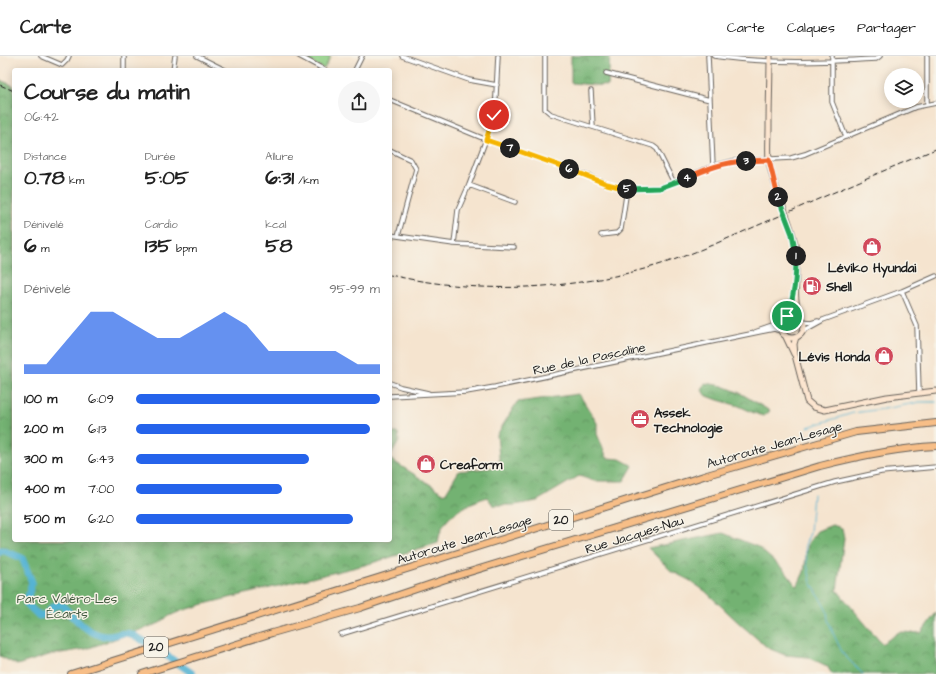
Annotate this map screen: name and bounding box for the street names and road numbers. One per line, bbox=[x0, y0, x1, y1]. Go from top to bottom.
street label: Rue de la Pascaline bbox=[531, 338, 647, 380]
street label: Autoroute Jean-Lesage bbox=[704, 417, 844, 474]
road number: 20 bbox=[549, 510, 573, 530]
street label: Autoroute Jean-Lesage bbox=[395, 511, 534, 570]
street label: Rue Jacques-Nau bbox=[583, 511, 686, 558]
road number: 20 bbox=[144, 637, 168, 657]

